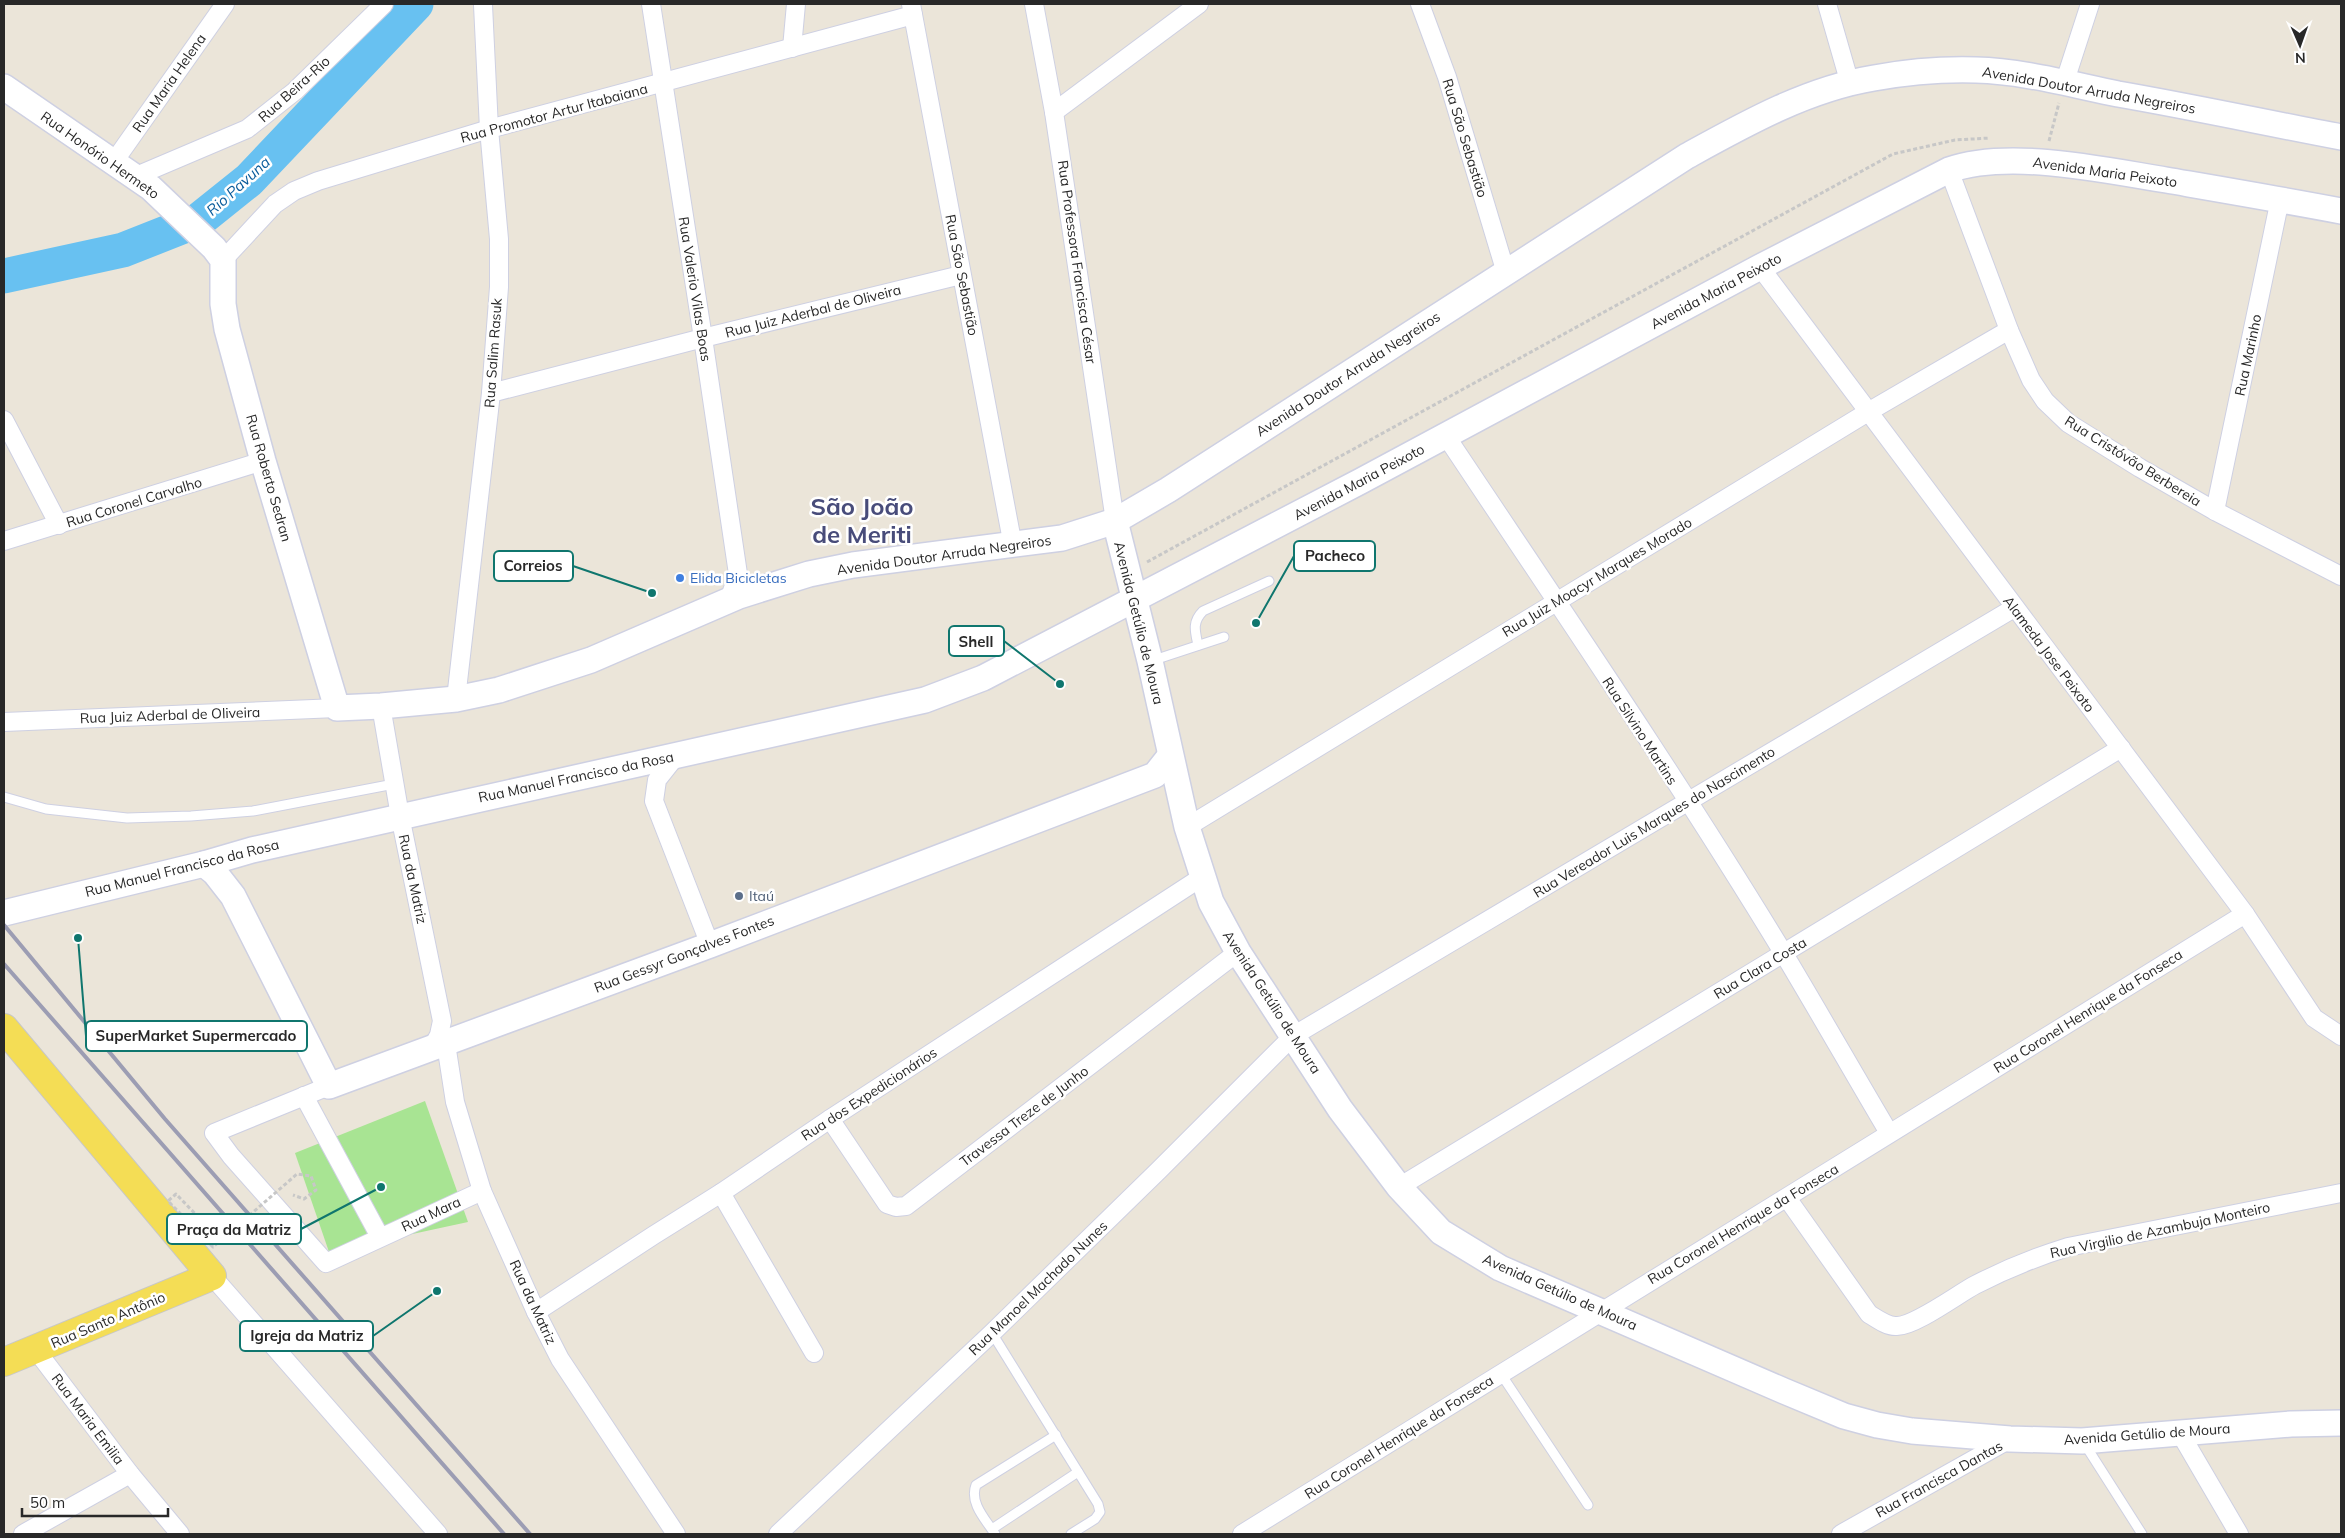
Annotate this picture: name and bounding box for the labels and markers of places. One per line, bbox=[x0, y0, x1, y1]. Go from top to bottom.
callout: Pacheco bbox=[1294, 541, 1375, 571]
callout: Correios bbox=[494, 551, 573, 581]
place label: Elida Bicicletas bbox=[690, 569, 787, 587]
marker: Elida Bicicletas bbox=[674, 572, 686, 584]
callout: Shell bbox=[949, 626, 1004, 656]
place label: Itaú bbox=[749, 887, 774, 905]
marker: Itaú bbox=[733, 890, 745, 902]
callout: SuperMarket Supermercado bbox=[86, 1021, 307, 1051]
callout: Praça da Matriz bbox=[167, 1214, 301, 1244]
callout: Igreja da Matriz bbox=[240, 1321, 373, 1351]

